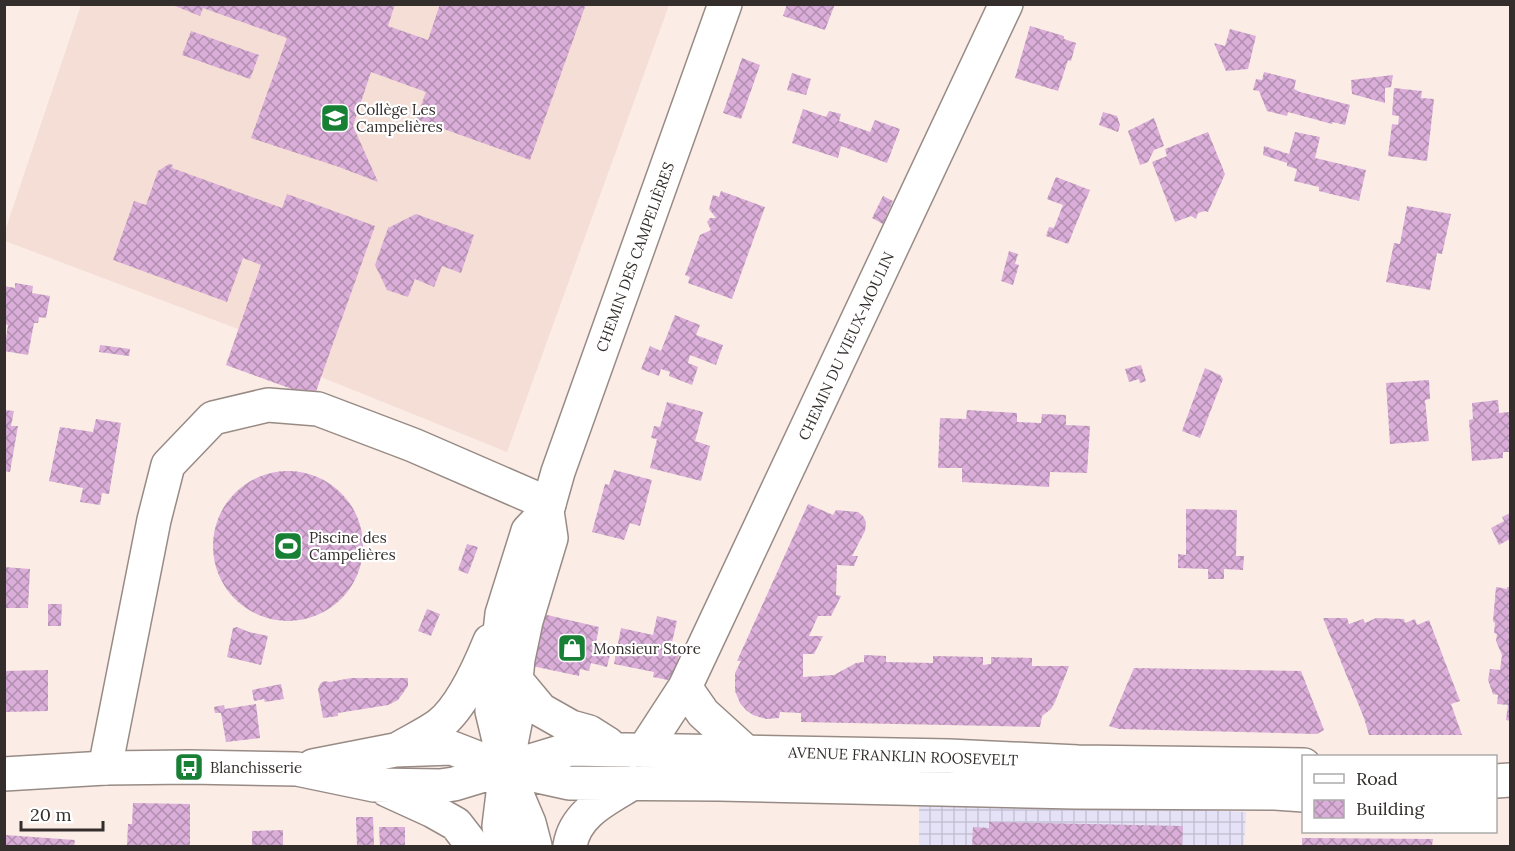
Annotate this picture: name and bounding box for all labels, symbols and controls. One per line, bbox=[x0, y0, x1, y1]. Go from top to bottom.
place label: Collège Les Campelières bbox=[356, 100, 443, 136]
school or university icon: Collège Les Campelières bbox=[319, 102, 351, 134]
street label: CHEMIN DES CAMPELIÈRES bbox=[592, 159, 678, 355]
street label: CHEMIN DU VIEUX-MOULIN bbox=[794, 249, 898, 443]
place label: Piscine des Campelières bbox=[309, 528, 396, 564]
sports icon: Piscine des Campelières bbox=[272, 530, 304, 562]
shop icon: Monsieur Store bbox=[556, 632, 588, 664]
place label: Monsieur Store bbox=[593, 639, 701, 658]
street label: AVENUE FRANKLIN ROOSEVELT bbox=[787, 742, 1019, 770]
bus stop icon: Blanchisserie bbox=[173, 751, 205, 783]
legend bbox=[1302, 755, 1497, 833]
place label: Blanchisserie bbox=[210, 758, 302, 777]
text: Road bbox=[1356, 767, 1398, 790]
scale bar bbox=[21, 794, 104, 832]
text: Building bbox=[1356, 797, 1426, 820]
text: 20 m bbox=[30, 803, 72, 826]

